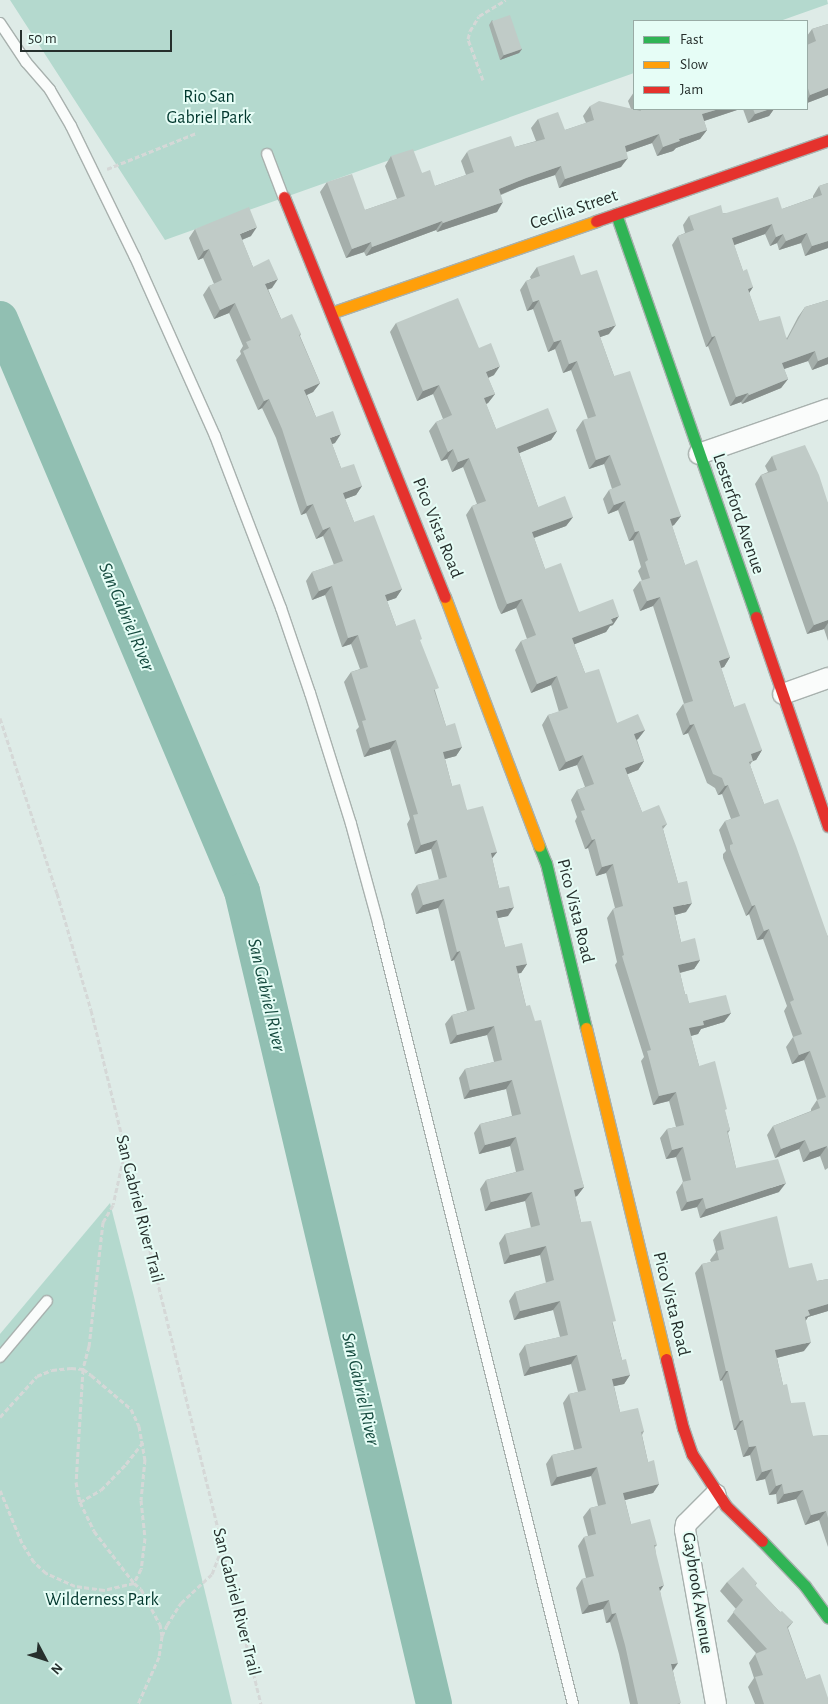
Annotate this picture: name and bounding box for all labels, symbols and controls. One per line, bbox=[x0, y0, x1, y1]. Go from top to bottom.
scale bar bbox=[22, 20, 175, 52]
legend bbox=[633, 20, 808, 110]
text: 50 m bbox=[28, 31, 57, 46]
text: Fast bbox=[680, 32, 703, 47]
text: Slow bbox=[680, 57, 708, 72]
text: Jam bbox=[680, 82, 703, 97]
park label: Rio San Gabriel Park bbox=[167, 87, 251, 130]
street label: Cecilia Street bbox=[527, 185, 621, 235]
street label: Lesterford Avenue bbox=[707, 451, 769, 577]
street label: Pico Vista Road bbox=[407, 475, 467, 581]
water label: San Gabriel River bbox=[93, 559, 159, 675]
street label: Pico Vista Road bbox=[552, 857, 598, 965]
water label: San Gabriel River bbox=[242, 936, 290, 1054]
street label: San Gabriel River Trail bbox=[110, 1133, 168, 1285]
street label: Pico Vista Road bbox=[648, 1250, 694, 1358]
water label: San Gabriel River bbox=[336, 1330, 384, 1448]
street label: San Gabriel River Trail bbox=[207, 1526, 265, 1678]
street label: Gaybrook Avenue bbox=[677, 1531, 717, 1655]
park label: Wilderness Park bbox=[45, 1589, 159, 1611]
north arrow bbox=[20, 1634, 70, 1684]
text: N bbox=[48, 1660, 65, 1677]

